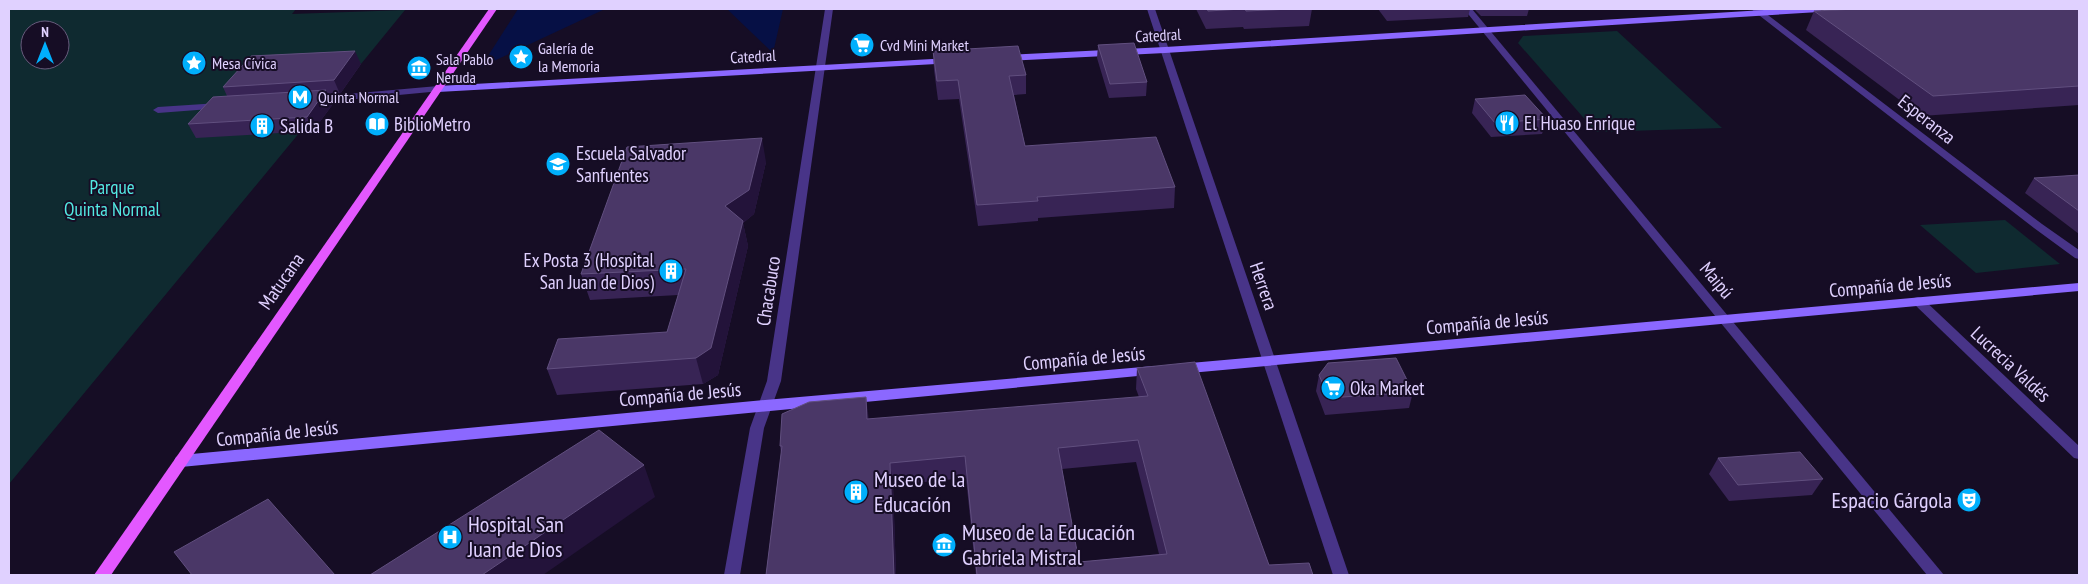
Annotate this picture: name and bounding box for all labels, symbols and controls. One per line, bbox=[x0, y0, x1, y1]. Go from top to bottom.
north arrow bbox=[20, 20, 70, 70]
text: N bbox=[41, 23, 49, 41]
street label: Catedral bbox=[1135, 24, 1182, 46]
supermarket icon: Cvd Mini Market bbox=[849, 32, 875, 58]
place label: Cvd Mini Market bbox=[880, 35, 969, 55]
place label: Galería de la Memoria bbox=[538, 38, 600, 76]
place icon: Galería de la Memoria bbox=[508, 44, 534, 70]
street label: Catedral bbox=[730, 45, 777, 67]
place label: Sala Pablo Neruda bbox=[436, 49, 494, 87]
place icon: Mesa Cívica bbox=[181, 50, 207, 76]
place label: Mesa Cívica bbox=[212, 53, 277, 73]
museum icon: Sala Pablo Neruda bbox=[406, 55, 432, 81]
metro station icon: Quinta Normal bbox=[287, 84, 313, 110]
place label: Quinta Normal bbox=[318, 87, 399, 107]
street label: Esperanza bbox=[1893, 89, 1961, 149]
restaurant icon: El Huaso Enrique bbox=[1494, 110, 1520, 136]
library icon: BiblioMetro bbox=[364, 111, 390, 137]
place label: El Huaso Enrique bbox=[1524, 111, 1636, 135]
place label: BiblioMetro bbox=[394, 112, 471, 136]
building icon: Salida B bbox=[249, 113, 275, 139]
place label: Salida B bbox=[280, 114, 333, 138]
place label: Escuela Salvador Sanfuentes bbox=[576, 141, 687, 187]
school or university icon: Escuela Salvador Sanfuentes bbox=[545, 151, 571, 177]
park label: Parque Quinta Normal bbox=[64, 175, 161, 221]
street label: Matucana bbox=[253, 248, 309, 314]
place label: Ex Posta 3 (Hospital San Juan de Dios) bbox=[523, 248, 655, 294]
street label: Chacabuco bbox=[751, 254, 785, 328]
street label: Maipú bbox=[1695, 257, 1739, 303]
building icon: Ex Posta 3 (Hospital San Juan de Dios) bbox=[658, 258, 684, 284]
street label: Herrera bbox=[1245, 259, 1283, 313]
street label: Compañía de Jesús bbox=[1828, 268, 1952, 302]
street label: Compañía de Jesús bbox=[1425, 305, 1549, 339]
street label: Lucrecia Valdés bbox=[1966, 321, 2056, 407]
street label: Compañía de Jesús bbox=[1022, 341, 1146, 375]
supermarket icon: Oka Market bbox=[1320, 375, 1346, 401]
place label: Oka Market bbox=[1350, 376, 1425, 400]
street label: Compañía de Jesús bbox=[618, 377, 742, 411]
street label: Compañía de Jesús bbox=[215, 415, 339, 451]
place label: Museo de la Educación bbox=[874, 465, 965, 518]
building icon: Museo de la Educación bbox=[843, 479, 869, 505]
place label: Espacio Gárgola bbox=[1831, 486, 1952, 514]
theatre icon: Espacio Gárgola bbox=[1956, 487, 1982, 513]
place label: Hospital San Juan de Dios bbox=[467, 510, 564, 563]
place label: Museo de la Educación Gabriela Mistral bbox=[962, 518, 1135, 571]
hospital icon: Hospital San Juan de Dios bbox=[437, 524, 463, 550]
museum icon: Museo de la Educación Gabriela Mistral bbox=[931, 532, 957, 558]

